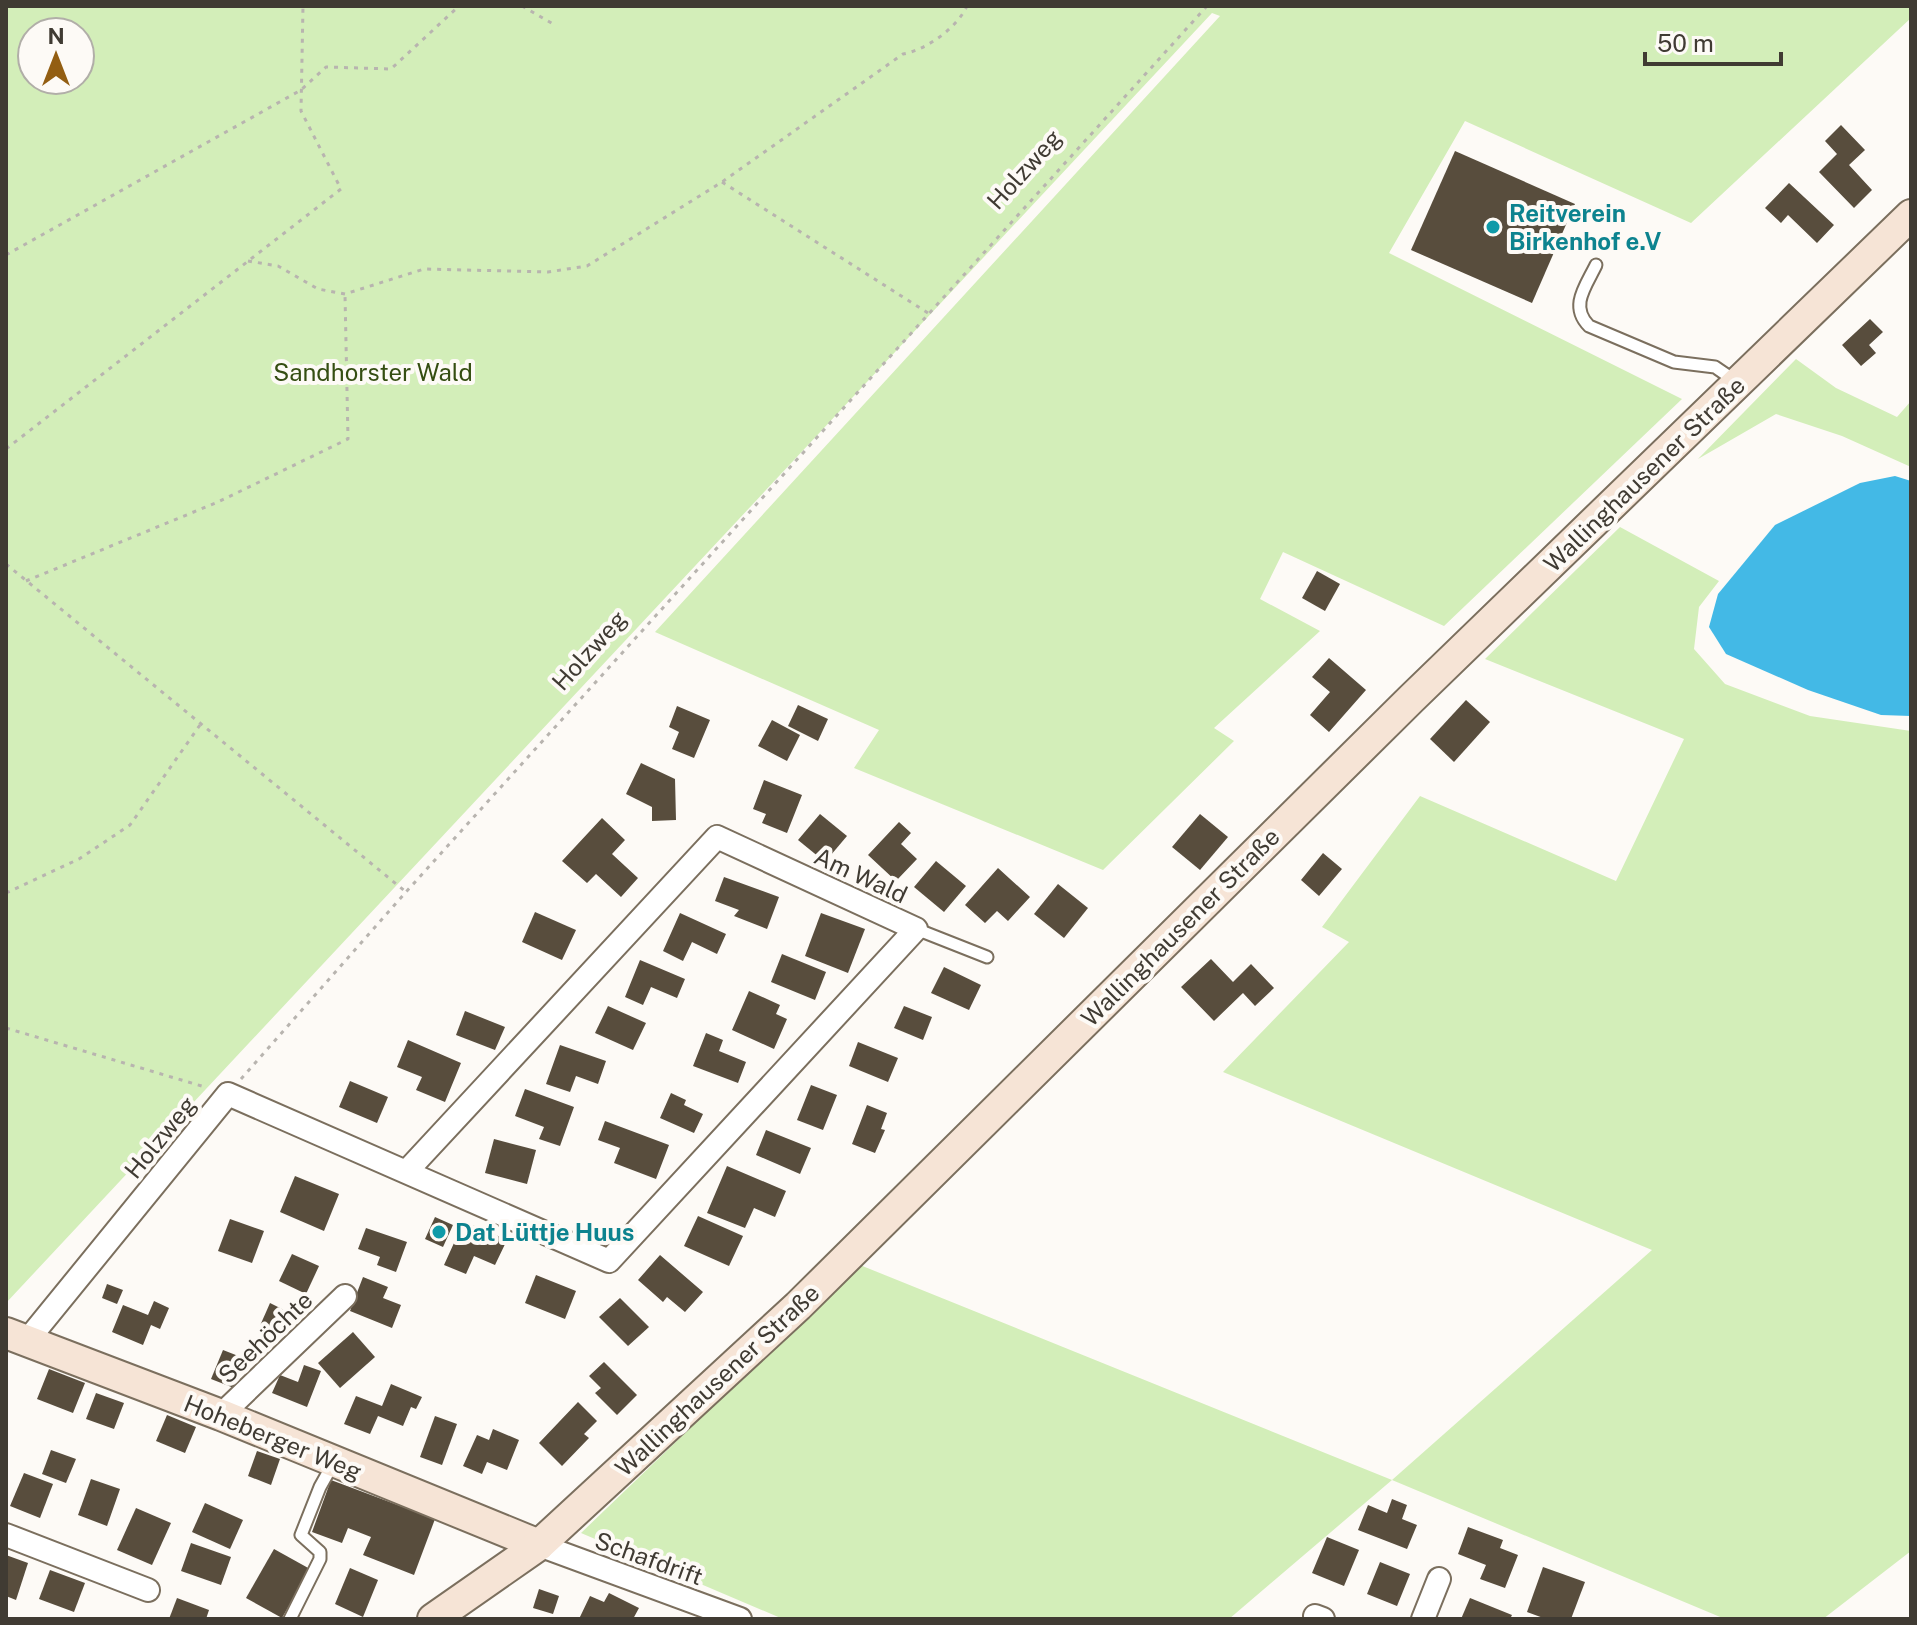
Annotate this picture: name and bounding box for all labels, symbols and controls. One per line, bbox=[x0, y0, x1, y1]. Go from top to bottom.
north arrow bbox=[16, 16, 96, 96]
scale bar bbox=[1645, 16, 1781, 66]
text: N bbox=[47, 23, 65, 49]
text: 50 m bbox=[1657, 29, 1714, 57]
street label: Holzweg bbox=[981, 123, 1067, 215]
place label: Reitverein Birkenhof e.V bbox=[1509, 199, 1661, 255]
marker: Reitverein Birkenhof e.V bbox=[1484, 218, 1502, 236]
park label: Sandhorster Wald bbox=[273, 358, 473, 386]
street label: Wallinghausener Straße bbox=[1538, 371, 1750, 577]
street label: Holzweg bbox=[546, 604, 632, 696]
street label: Wallinghausener Straße bbox=[1075, 822, 1285, 1032]
street label: Am Wald bbox=[810, 841, 912, 909]
street label: Holzweg bbox=[118, 1090, 202, 1184]
place label: Dat Lüttje Huus bbox=[455, 1218, 635, 1246]
marker: Dat Lüttje Huus bbox=[430, 1223, 448, 1241]
street label: Wallinghausener Straße bbox=[609, 1278, 825, 1482]
street label: Seehöchte bbox=[212, 1285, 318, 1389]
street label: Hoheberger Weg bbox=[180, 1389, 366, 1485]
street label: Schafdrift bbox=[591, 1526, 707, 1590]

